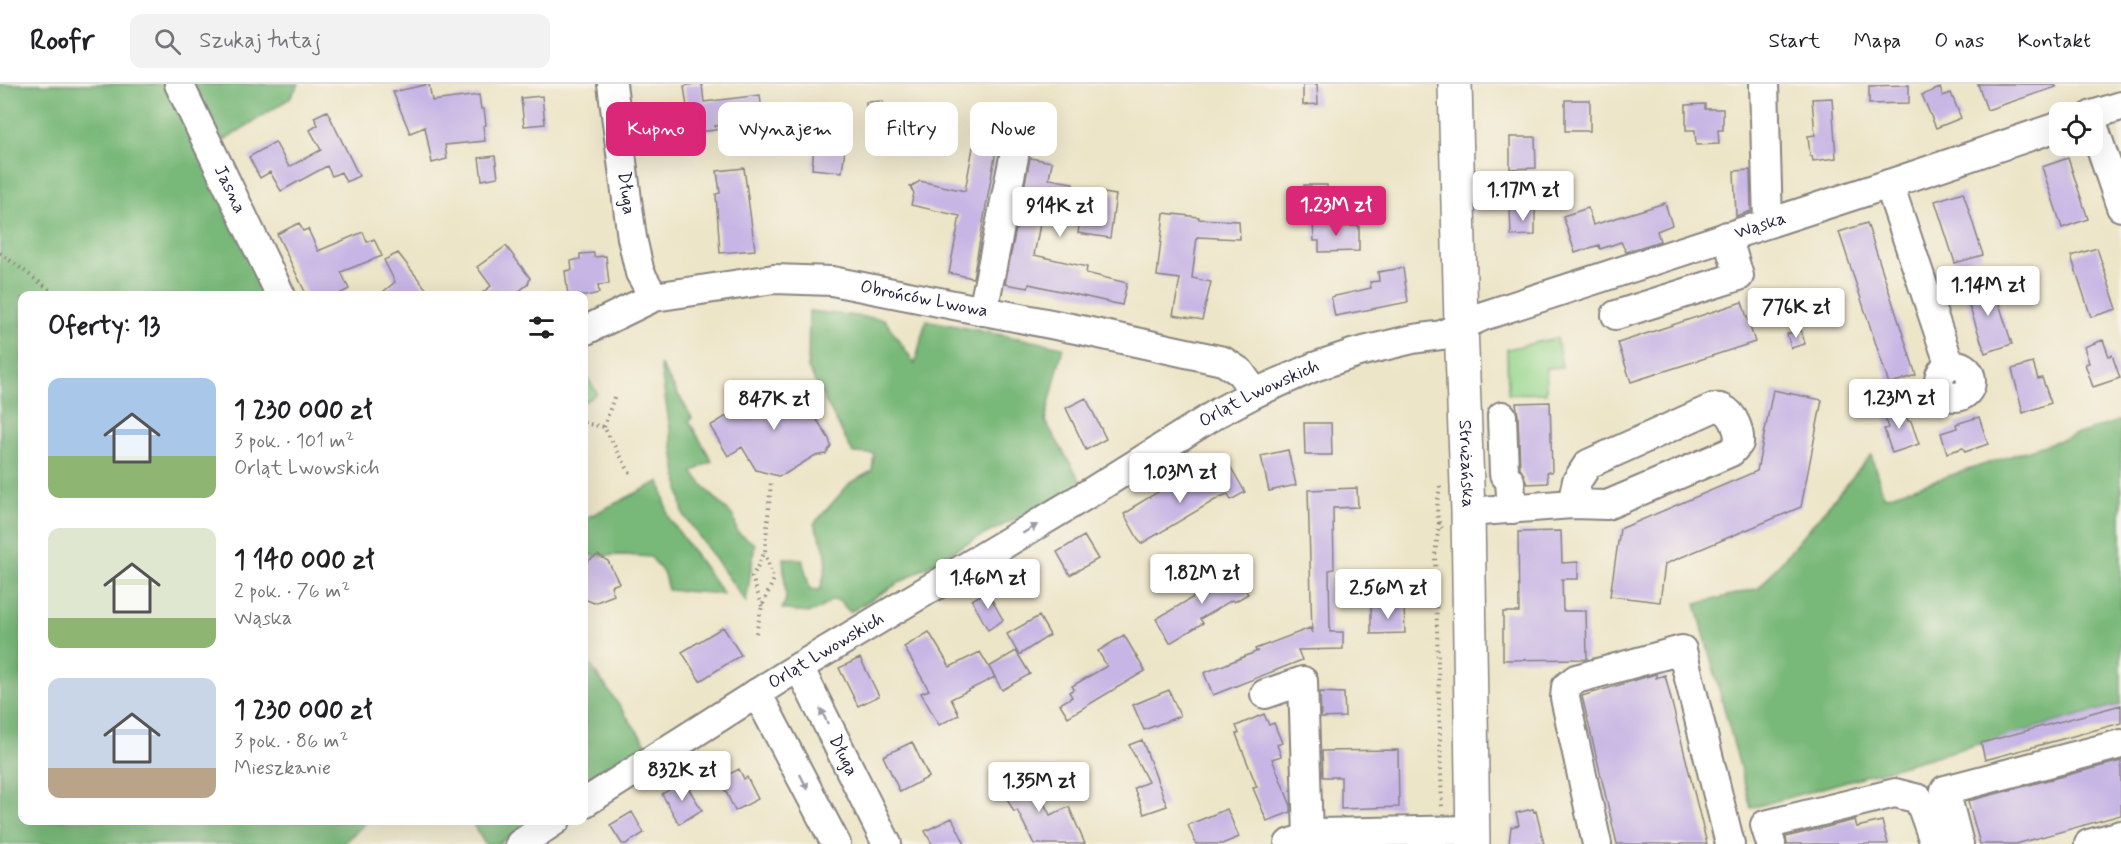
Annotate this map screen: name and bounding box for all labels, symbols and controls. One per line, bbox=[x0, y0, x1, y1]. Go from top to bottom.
search box bbox=[130, 14, 550, 68]
text: Roofr bbox=[30, 23, 94, 60]
icon: search bbox=[151, 25, 184, 58]
text: Szukaj tutaj bbox=[199, 27, 321, 55]
text: Start bbox=[1768, 27, 1820, 55]
text: Mapa bbox=[1853, 27, 1901, 55]
text: O nas bbox=[1934, 27, 1984, 55]
text: Kontakt bbox=[2017, 27, 2091, 55]
chip: Kupno bbox=[606, 102, 706, 156]
chip: Wynajem bbox=[718, 102, 853, 156]
chip: Filtry bbox=[865, 102, 958, 156]
chip: Nowe bbox=[970, 102, 1057, 156]
map controls bbox=[2049, 102, 2103, 156]
button: locate bbox=[2049, 102, 2103, 156]
street label: Jasna bbox=[208, 161, 251, 217]
street label: Długa bbox=[611, 170, 641, 216]
pin: 1.17M zł bbox=[1461, 171, 1585, 222]
text: 1.17M zł bbox=[1487, 177, 1559, 204]
pin: 1.23M zł bbox=[1274, 186, 1398, 237]
pin: 914K zł bbox=[1005, 187, 1115, 238]
text: 1.23M zł bbox=[1300, 192, 1372, 219]
text: 914K zł bbox=[1026, 193, 1094, 220]
street label: Wąska bbox=[1732, 206, 1789, 245]
pin: 1.14M zł bbox=[1926, 266, 2050, 317]
text: 1.14M zł bbox=[1951, 272, 2025, 299]
street label: Obrońców Lwowa bbox=[858, 275, 990, 323]
pin: 776K zł bbox=[1741, 288, 1851, 339]
text: 776K zł bbox=[1762, 294, 1830, 321]
text: Oferty: 13 bbox=[48, 310, 160, 344]
icon: filters bbox=[525, 311, 558, 344]
street label: Orląt Lwowskich bbox=[1195, 354, 1323, 433]
pin: 1.23M zł bbox=[1837, 379, 1961, 430]
pin: 847K zł bbox=[719, 380, 829, 431]
text: 1.23M zł bbox=[1863, 385, 1935, 412]
text: 847K zł bbox=[738, 386, 810, 413]
text: 1 230 000 zł bbox=[234, 394, 372, 428]
icon: home bbox=[96, 402, 168, 474]
street label: Strużańska bbox=[1453, 419, 1480, 508]
text: 3 pok. · 101 m² bbox=[234, 428, 354, 455]
pin: 1.03M zł bbox=[1118, 453, 1242, 504]
text: Orląt Lwowskich bbox=[234, 455, 380, 482]
text: 1.03M zł bbox=[1143, 459, 1217, 486]
one-way arrow bbox=[1022, 523, 1038, 534]
text: 1 140 000 zł bbox=[234, 544, 374, 578]
icon: home bbox=[96, 552, 168, 624]
pin: 1.82M zł bbox=[1140, 554, 1264, 605]
pin: 1.46M zł bbox=[926, 559, 1050, 610]
text: 1.82M zł bbox=[1164, 560, 1240, 587]
text: 1.46M zł bbox=[950, 565, 1026, 592]
pin: 2.56M zł bbox=[1326, 569, 1450, 620]
text: 2.56M zł bbox=[1349, 575, 1427, 602]
text: 2 pok. · 76 m² bbox=[234, 578, 350, 605]
text: Wąska bbox=[234, 605, 292, 632]
street label: Orląt Lwowskich bbox=[764, 607, 889, 695]
text: 1 230 000 zł bbox=[234, 694, 372, 728]
icon: home bbox=[96, 702, 168, 774]
one-way arrow bbox=[819, 708, 828, 725]
text: 3 pok. · 86 m² bbox=[234, 728, 348, 755]
street label: Długa bbox=[823, 731, 863, 780]
pin: 832K zł bbox=[627, 751, 737, 802]
text: Mieszkanie bbox=[234, 755, 331, 782]
text: 832K zł bbox=[648, 757, 716, 784]
pin: 1.35M zł bbox=[977, 762, 1101, 813]
text: 1.35M zł bbox=[1002, 768, 1076, 795]
one-way arrow bbox=[799, 773, 809, 790]

